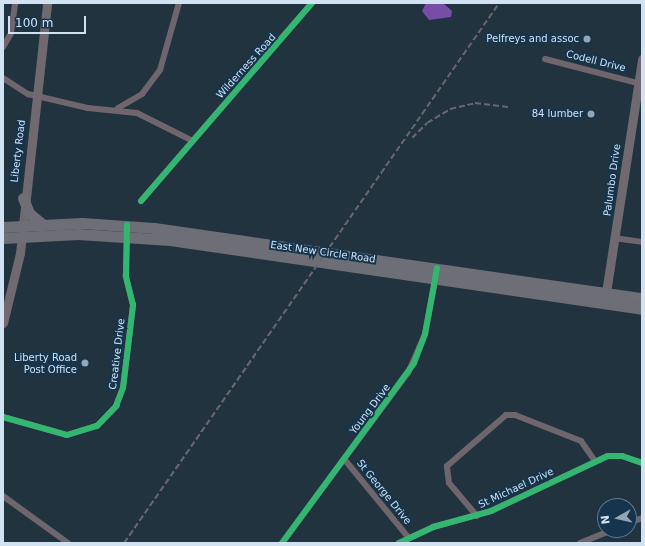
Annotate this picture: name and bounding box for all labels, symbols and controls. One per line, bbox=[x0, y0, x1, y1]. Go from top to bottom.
scale bar bbox=[10, 8, 88, 34]
text: 100 m bbox=[15, 16, 53, 30]
street label: Wilderness Road bbox=[214, 31, 278, 101]
place label: Pelfreys and assoc bbox=[486, 33, 579, 45]
marker: Pelfreys and assoc bbox=[582, 34, 592, 44]
street label: Codell Drive bbox=[565, 48, 627, 74]
place label: 84 lumber bbox=[532, 108, 583, 120]
marker: 84 lumber bbox=[586, 109, 596, 119]
street label: Liberty Road bbox=[8, 119, 28, 183]
street label: Palumbo Drive bbox=[601, 143, 623, 217]
street label: East New Circle Road bbox=[270, 239, 376, 265]
street label: Creative Drive bbox=[107, 318, 127, 390]
place label: Liberty Road Post Office bbox=[14, 351, 77, 374]
marker: Liberty Road Post Office bbox=[80, 358, 90, 368]
street label: Young Drive bbox=[347, 382, 393, 436]
street label: St George Drive bbox=[354, 457, 414, 527]
street label: St Michael Drive bbox=[476, 465, 556, 511]
north arrow bbox=[597, 498, 637, 538]
text: N bbox=[599, 514, 613, 525]

